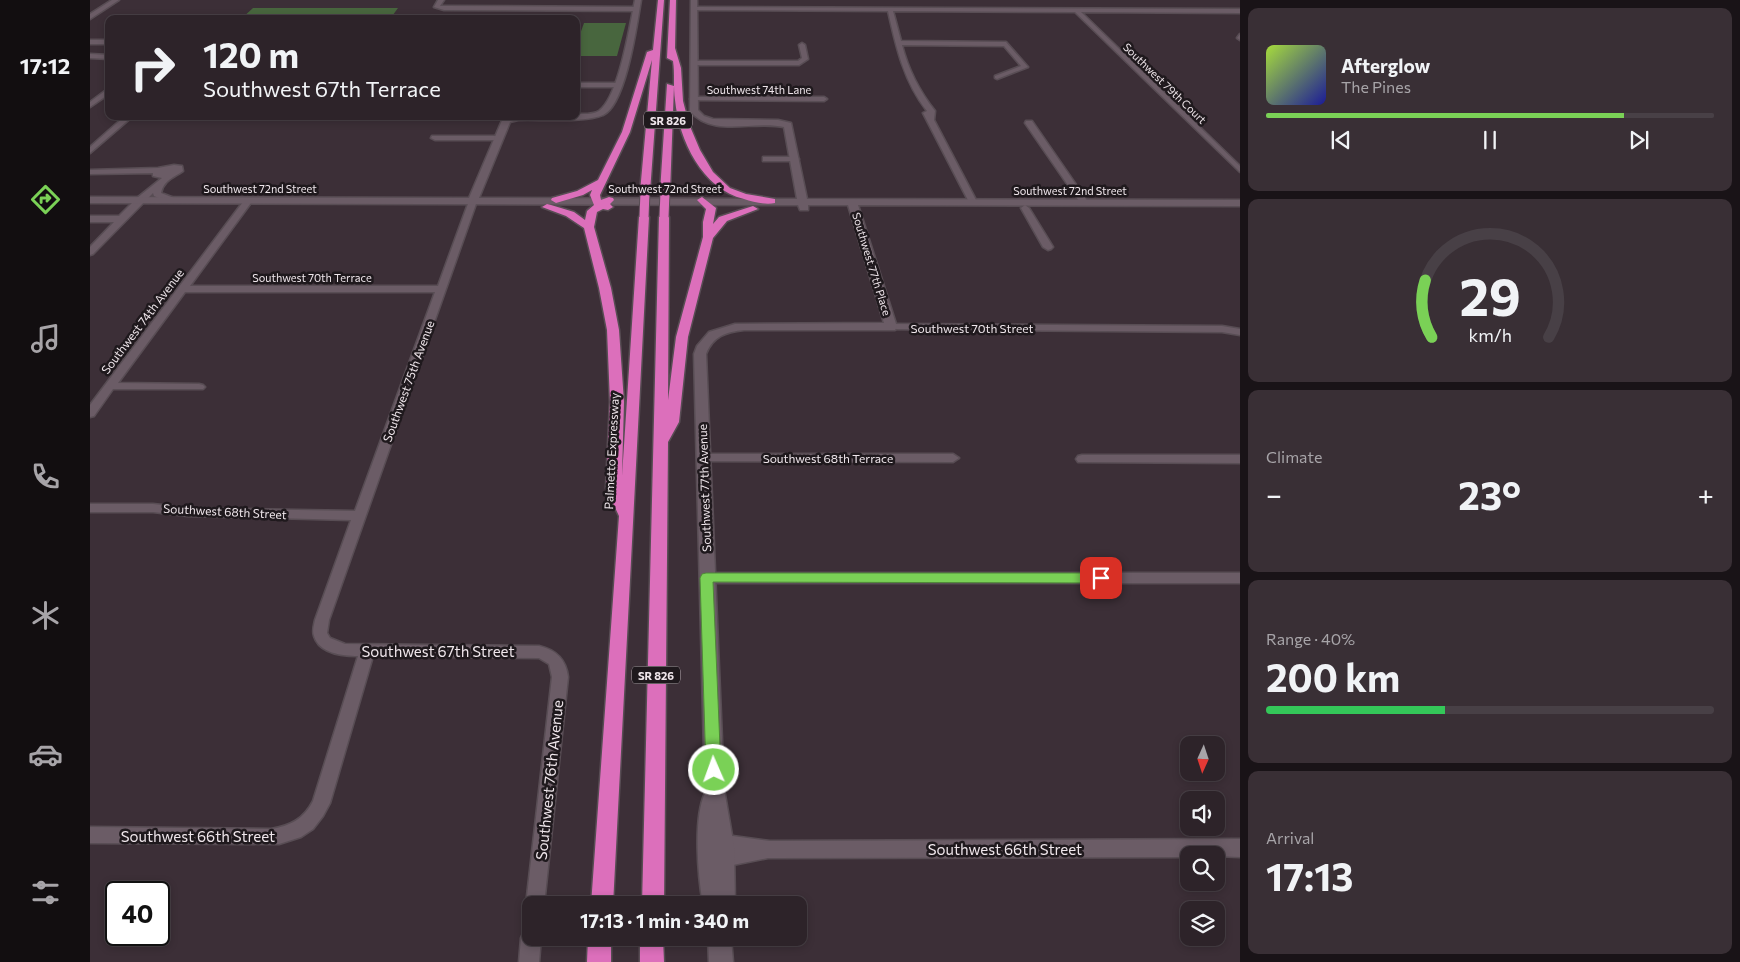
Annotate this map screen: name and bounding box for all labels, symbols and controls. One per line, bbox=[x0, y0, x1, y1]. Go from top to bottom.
text: 120 m bbox=[203, 32, 299, 75]
icon: right bbox=[120, 35, 185, 100]
street label: Southwest 79th Court bbox=[1121, 40, 1210, 126]
text: 17:12 bbox=[20, 52, 70, 79]
text: Afterglow bbox=[1341, 54, 1430, 77]
text: Southwest 67th Terrace bbox=[203, 75, 441, 102]
text: The Pines bbox=[1341, 77, 1411, 96]
street label: Southwest 74th Lane bbox=[707, 83, 812, 96]
road number: SR 826 bbox=[644, 112, 692, 128]
icon: previous bbox=[1327, 126, 1355, 154]
icon: pause bbox=[1476, 126, 1504, 154]
icon: next bbox=[1625, 126, 1653, 154]
icon: directions bbox=[28, 182, 63, 217]
street label: Southwest 72nd Street bbox=[203, 182, 317, 195]
street label: Southwest 72nd Street bbox=[608, 182, 722, 195]
street label: Southwest 72nd Street bbox=[1013, 184, 1127, 197]
street label: Southwest 77th Place bbox=[850, 211, 894, 317]
text: 29 bbox=[1459, 263, 1521, 327]
street label: Southwest 74th Avenue bbox=[98, 266, 186, 376]
street label: Southwest 70th Terrace bbox=[252, 271, 372, 284]
street label: Southwest 75th Avenue bbox=[379, 318, 437, 444]
icon: music bbox=[28, 321, 63, 356]
street label: Southwest 70th Street bbox=[910, 321, 1034, 335]
text: km/h bbox=[1468, 324, 1512, 346]
street label: Palmetto Expressway bbox=[601, 392, 621, 510]
street label: Southwest 77th Avenue bbox=[695, 424, 713, 552]
text: Climate bbox=[1266, 447, 1322, 466]
street label: Southwest 68th Terrace bbox=[763, 451, 893, 465]
icon: phone bbox=[28, 459, 63, 494]
text: 23° bbox=[1458, 471, 1521, 518]
text: − bbox=[1266, 477, 1282, 511]
text: + bbox=[1698, 477, 1714, 511]
street label: Southwest 68th Street bbox=[163, 501, 287, 521]
pin bbox=[1080, 557, 1122, 599]
icon: arrive bbox=[1087, 564, 1115, 592]
icon: climate bbox=[28, 598, 63, 633]
text: Range · 40% bbox=[1266, 629, 1355, 648]
street label: Southwest 67th Street bbox=[361, 642, 515, 660]
text: 200 km bbox=[1266, 653, 1400, 700]
road number: SR 826 bbox=[632, 666, 680, 684]
street label: Southwest 76th Avenue bbox=[532, 699, 566, 861]
north arrow bbox=[1180, 736, 1225, 781]
map controls bbox=[1180, 736, 1225, 946]
icon: car bbox=[28, 737, 63, 772]
position arrow bbox=[687, 743, 739, 795]
button: sound bbox=[1180, 791, 1225, 836]
street label: Southwest 66th Street bbox=[121, 827, 275, 845]
text: Arrival bbox=[1266, 828, 1314, 847]
street label: Southwest 66th Street bbox=[928, 840, 1082, 858]
button: search bbox=[1180, 846, 1225, 891]
text: 17:13 bbox=[1266, 852, 1353, 899]
icon: filters bbox=[28, 875, 63, 910]
speed limit sign: 40 bbox=[105, 881, 170, 946]
button: layers bbox=[1180, 901, 1225, 946]
text: 17:13 · 1 min · 340 m bbox=[580, 909, 749, 932]

